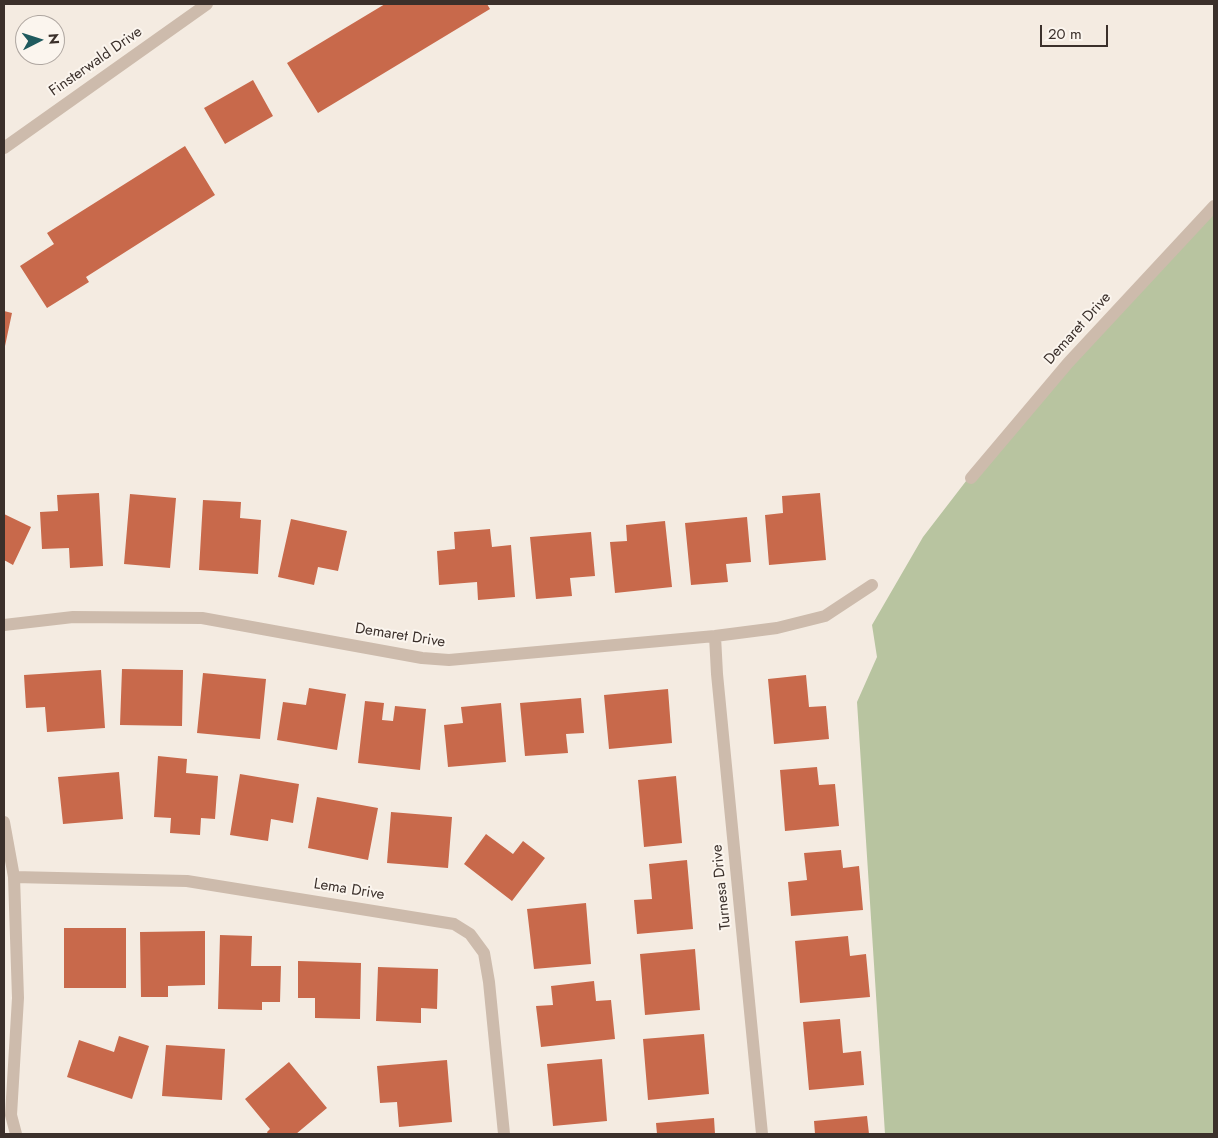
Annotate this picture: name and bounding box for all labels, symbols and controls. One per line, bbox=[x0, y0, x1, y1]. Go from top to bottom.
north arrow bbox=[15, 15, 65, 65]
scale bar bbox=[1043, 15, 1110, 47]
street label: Finsterwald Drive bbox=[46, 23, 146, 101]
text: 20 m bbox=[1048, 23, 1082, 45]
text: N bbox=[43, 32, 64, 45]
street label: Demaret Drive bbox=[1041, 289, 1115, 369]
street label: Demaret Drive bbox=[354, 620, 446, 652]
street label: Turnesa Drive bbox=[709, 844, 735, 930]
street label: Lema Drive bbox=[312, 876, 386, 904]

